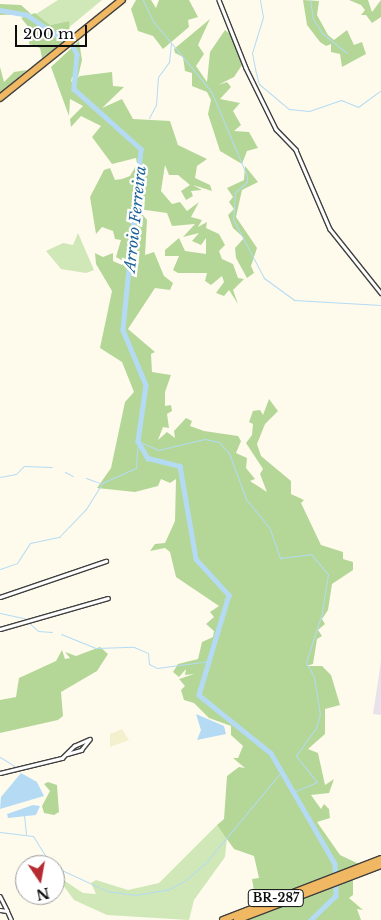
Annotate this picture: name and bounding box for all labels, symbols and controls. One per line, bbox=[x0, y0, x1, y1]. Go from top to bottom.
scale bar bbox=[18, 15, 90, 47]
text: 200 m bbox=[23, 24, 74, 43]
water label: Arroio Ferreira bbox=[120, 165, 150, 273]
north arrow bbox=[15, 855, 65, 905]
text: N bbox=[35, 884, 51, 904]
road number: BR-287 bbox=[247, 888, 305, 908]

